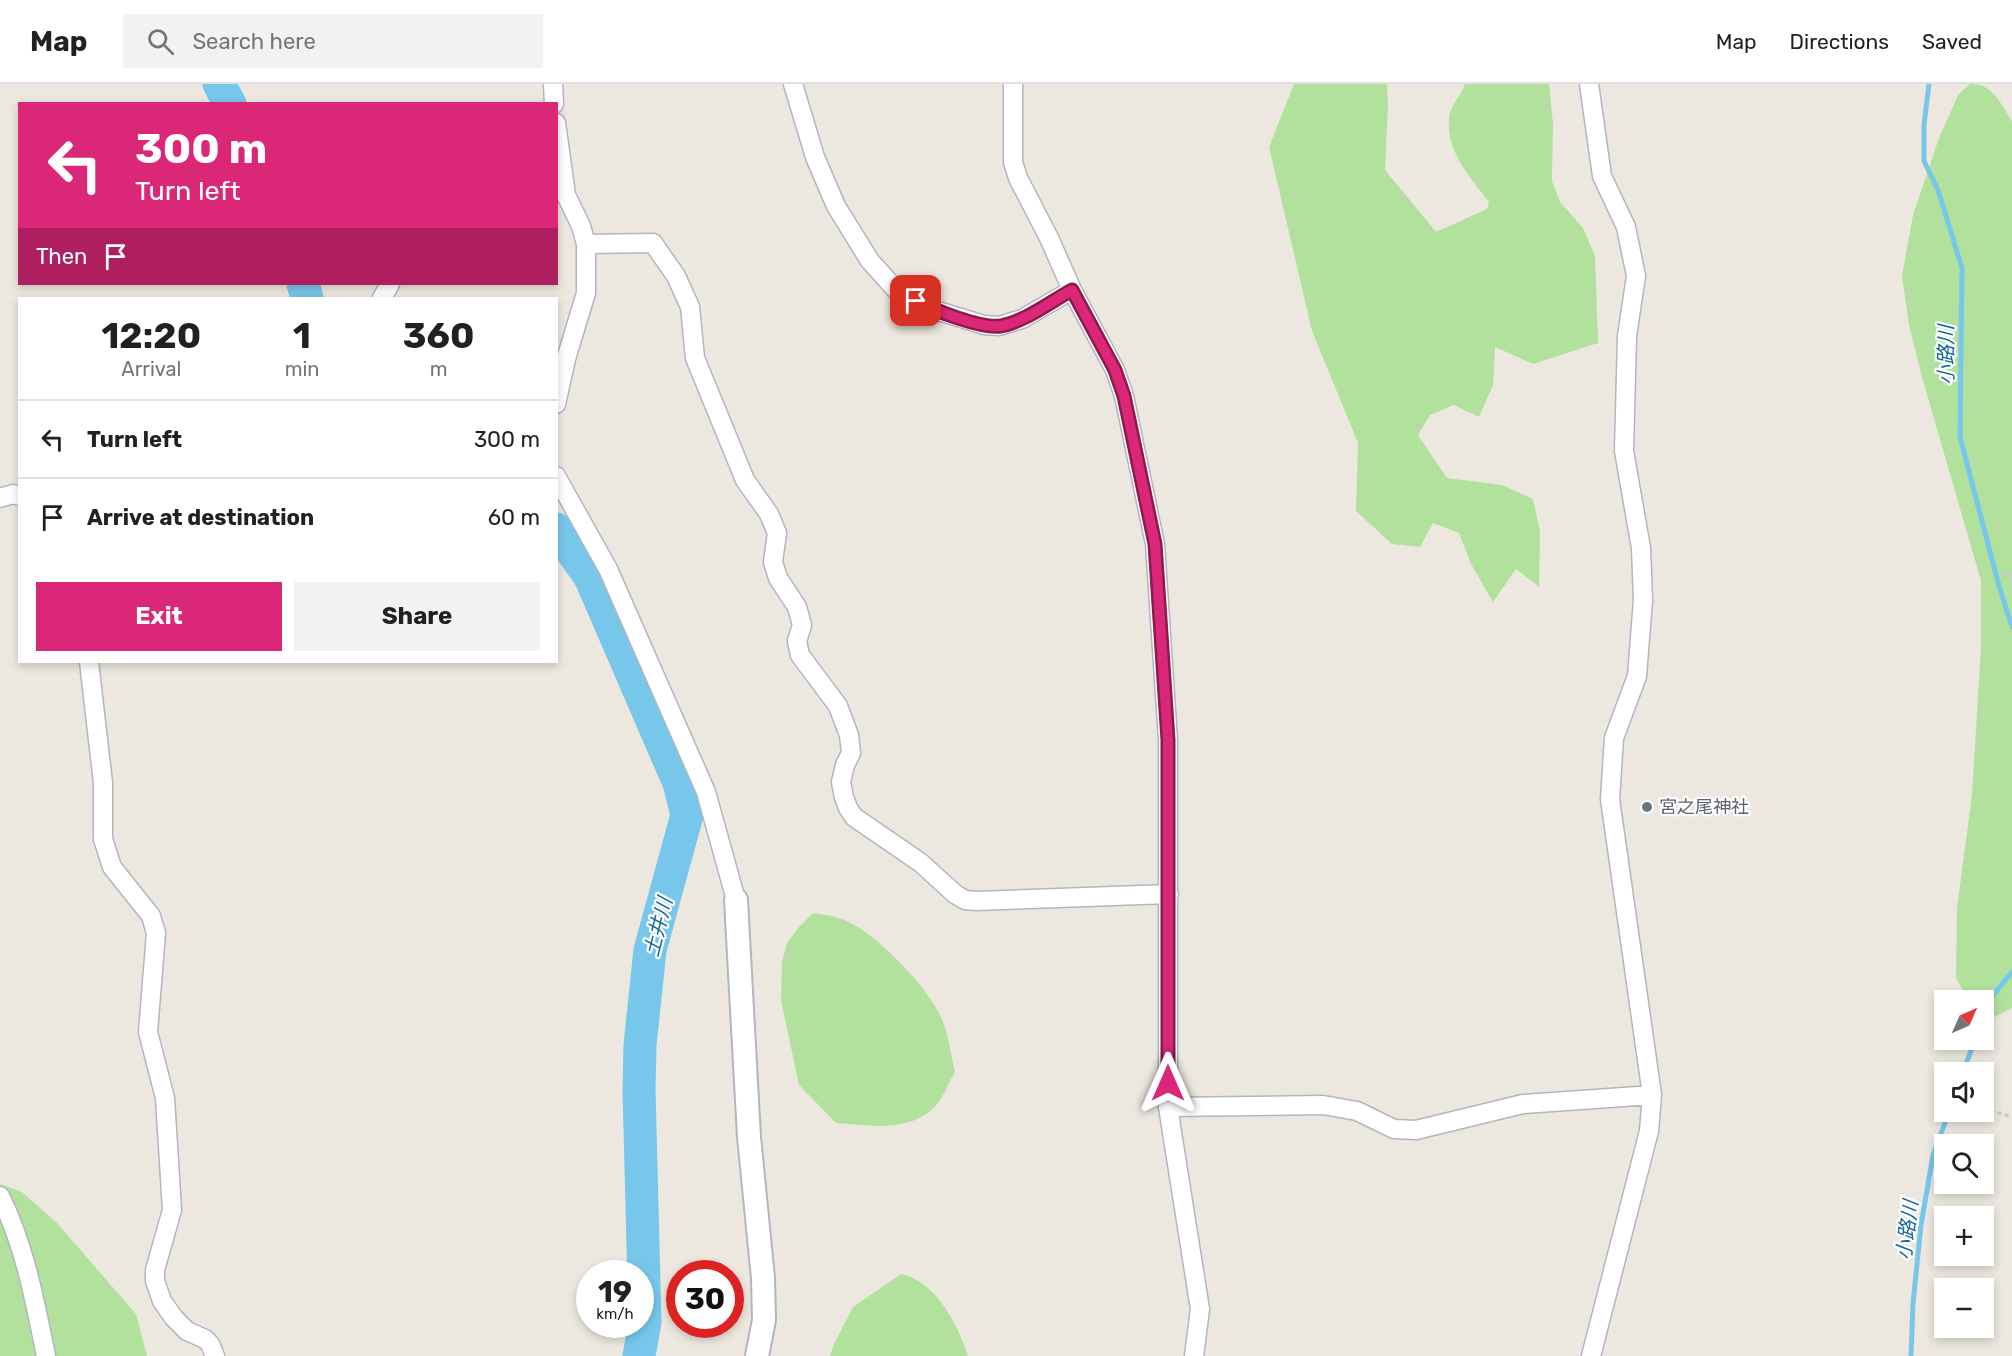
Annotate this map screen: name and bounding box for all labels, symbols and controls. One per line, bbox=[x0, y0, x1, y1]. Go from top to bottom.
search box bbox=[123, 14, 543, 68]
text: Map bbox=[30, 25, 87, 58]
icon: search bbox=[144, 25, 177, 58]
text: Search here bbox=[192, 28, 316, 55]
text: Map bbox=[1716, 29, 1757, 54]
text: Directions bbox=[1790, 29, 1889, 54]
text: Saved bbox=[1922, 29, 1982, 54]
text: 300 m bbox=[135, 124, 267, 174]
icon: left bbox=[36, 126, 114, 204]
text: Turn left bbox=[135, 175, 240, 207]
icon: arrive bbox=[99, 240, 132, 273]
text: Then bbox=[36, 243, 87, 270]
pin bbox=[890, 275, 941, 326]
icon: arrive bbox=[899, 284, 932, 317]
text: 12:20 bbox=[101, 314, 201, 357]
text: 1 bbox=[293, 314, 311, 357]
text: 360 bbox=[403, 314, 474, 357]
water label: 小路川 bbox=[1934, 323, 1958, 385]
text: Arrival bbox=[121, 357, 181, 381]
text: min bbox=[285, 357, 319, 381]
text: m bbox=[430, 357, 448, 381]
icon: left bbox=[36, 423, 69, 456]
text: Turn left bbox=[87, 426, 182, 453]
text: 300 m bbox=[474, 426, 540, 453]
icon: arrive bbox=[36, 501, 69, 534]
text: Arrive at destination bbox=[87, 504, 314, 531]
text: 60 m bbox=[488, 504, 540, 531]
button: Exit bbox=[36, 582, 282, 651]
button: Share bbox=[294, 582, 540, 651]
place label: 宮之尾神社 bbox=[1659, 796, 1749, 818]
marker: 宮之尾神社 bbox=[1640, 800, 1654, 814]
water label: 土井川 bbox=[639, 893, 677, 959]
north arrow bbox=[1934, 990, 1994, 1050]
map controls bbox=[1934, 990, 1994, 1338]
position arrow bbox=[1136, 1051, 1200, 1115]
button: sound bbox=[1934, 1062, 1994, 1122]
button: search bbox=[1934, 1134, 1994, 1194]
water label: 小路川 bbox=[1891, 1197, 1923, 1261]
button: + bbox=[1934, 1206, 1994, 1266]
speed limit sign: 30 bbox=[666, 1260, 744, 1338]
text: 19 bbox=[598, 1274, 632, 1310]
button: − bbox=[1934, 1278, 1994, 1338]
text: km/h bbox=[596, 1305, 634, 1323]

